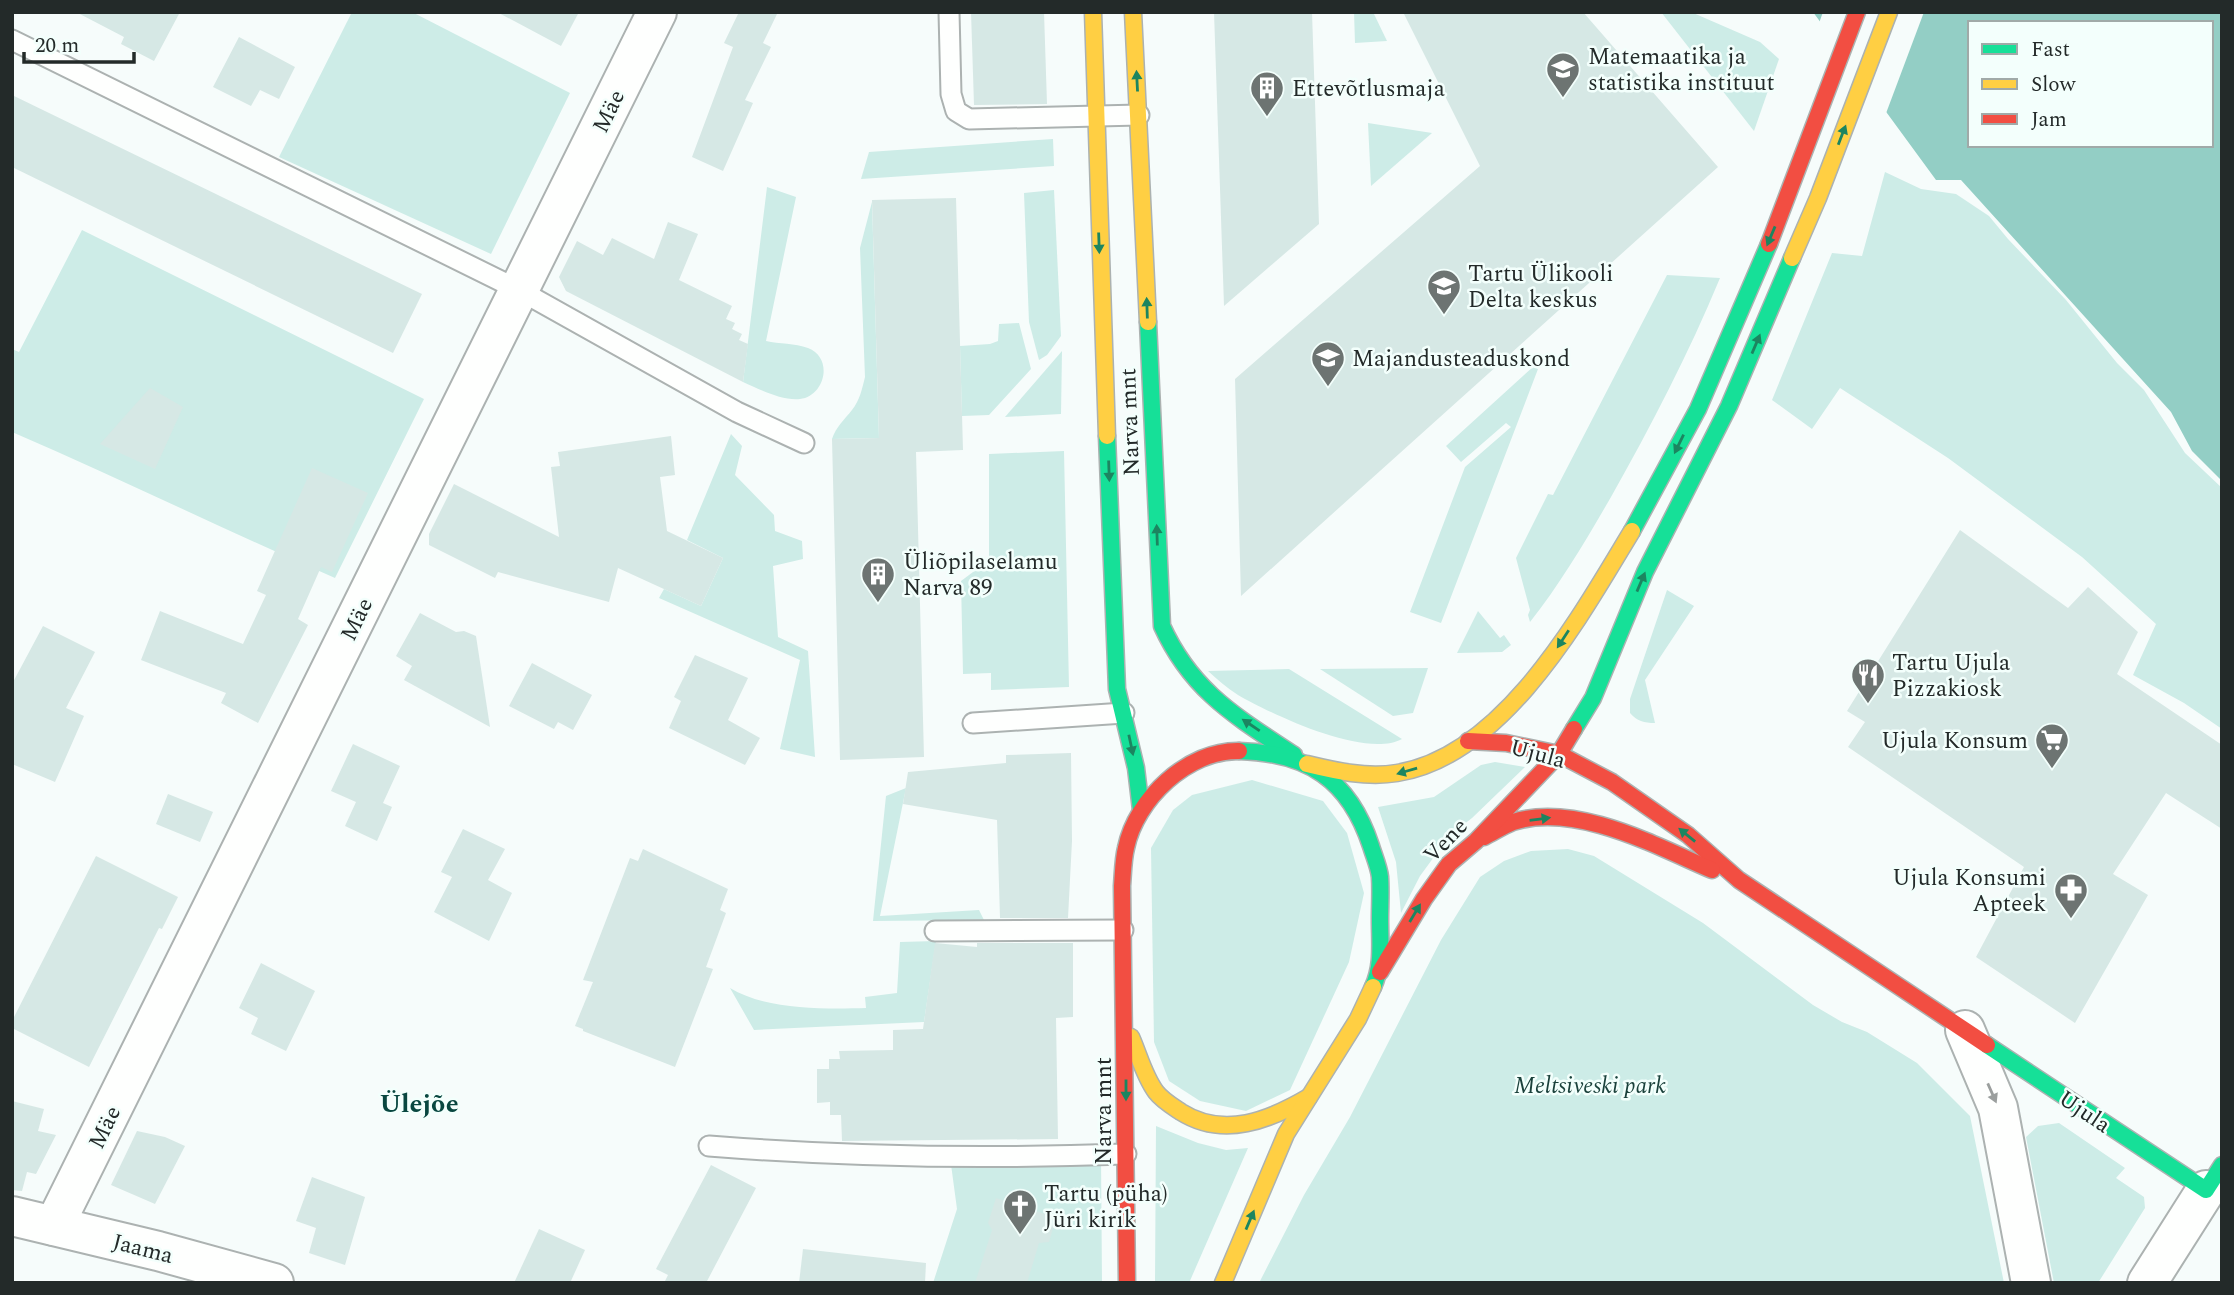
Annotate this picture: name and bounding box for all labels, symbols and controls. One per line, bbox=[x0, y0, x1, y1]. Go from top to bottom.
scale bar bbox=[24, 21, 135, 65]
legend bbox=[1968, 21, 2213, 147]
text: 20 m bbox=[35, 30, 79, 62]
text: Fast bbox=[2031, 34, 2070, 66]
place label: Matemaatika ja statistika instituut bbox=[1588, 40, 1775, 101]
school or university icon: Matemaatika ja statistika instituut bbox=[1544, 50, 1582, 99]
building icon: Ettevõtlusmaja bbox=[1248, 69, 1286, 118]
text: Slow bbox=[2031, 69, 2077, 101]
one-way arrow bbox=[1131, 70, 1142, 92]
place label: Ettevõtlusmaja bbox=[1292, 72, 1445, 107]
street label: Mäe bbox=[584, 84, 635, 139]
text: Jam bbox=[2031, 104, 2067, 136]
one-way arrow bbox=[1837, 124, 1848, 145]
one-way arrow bbox=[1765, 226, 1776, 247]
one-way arrow bbox=[1094, 233, 1105, 255]
place label: Tartu Ülikooli Delta keskus bbox=[1468, 257, 1613, 318]
school or university icon: Tartu Ülikooli Delta keskus bbox=[1425, 267, 1463, 316]
one-way arrow bbox=[1142, 297, 1153, 319]
one-way arrow bbox=[1751, 333, 1762, 354]
school or university icon: Majandusteaduskond bbox=[1309, 339, 1347, 388]
place label: Majandusteaduskond bbox=[1352, 342, 1570, 377]
street label: Narva mnt bbox=[1111, 367, 1150, 476]
one-way arrow bbox=[1674, 434, 1685, 454]
one-way arrow bbox=[1103, 460, 1114, 482]
one-way arrow bbox=[1151, 524, 1162, 546]
place label: Üliõpilaselamu Narva 89 bbox=[903, 545, 1058, 606]
building icon: Üliõpilaselamu Narva 89 bbox=[859, 555, 897, 604]
one-way arrow bbox=[1636, 572, 1647, 593]
street label: Mäe bbox=[332, 592, 383, 647]
one-way arrow bbox=[1556, 630, 1569, 649]
place label: Tartu Ujula Pizzakiosk bbox=[1892, 646, 2010, 707]
restaurant icon: Tartu Ujula Pizzakiosk bbox=[1849, 656, 1887, 705]
one-way arrow bbox=[1241, 719, 1261, 732]
supermarket icon: Ujula Konsum bbox=[2033, 721, 2071, 770]
place label: Ujula Konsum bbox=[1881, 724, 2028, 759]
street label: Ujula bbox=[1506, 730, 1569, 779]
one-way arrow bbox=[1125, 734, 1136, 756]
one-way arrow bbox=[1396, 766, 1417, 776]
street label: Vene bbox=[1416, 810, 1477, 872]
one-way arrow bbox=[1529, 813, 1551, 824]
one-way arrow bbox=[1679, 828, 1697, 843]
place label: Ujula Konsumi Apteek bbox=[1892, 861, 2046, 922]
pharmacy icon: Ujula Konsumi Apteek bbox=[2052, 871, 2090, 920]
one-way arrow bbox=[1409, 904, 1421, 923]
street label: Narva mnt bbox=[1087, 1057, 1122, 1165]
park label: Meltsiveski park bbox=[1514, 1069, 1666, 1104]
one-way arrow bbox=[1120, 1080, 1131, 1102]
street label: Ujula bbox=[2051, 1082, 2117, 1143]
one-way arrow bbox=[1986, 1083, 1998, 1103]
district label: Ülejõe bbox=[379, 1084, 459, 1124]
street label: Mäe bbox=[80, 1100, 131, 1155]
place label: Tartu (püha) Jüri kirik bbox=[1044, 1177, 1168, 1238]
church icon: Tartu (püha) Jüri kirik bbox=[1001, 1187, 1039, 1236]
one-way arrow bbox=[1244, 1209, 1255, 1230]
street label: Jaama bbox=[108, 1225, 177, 1274]

